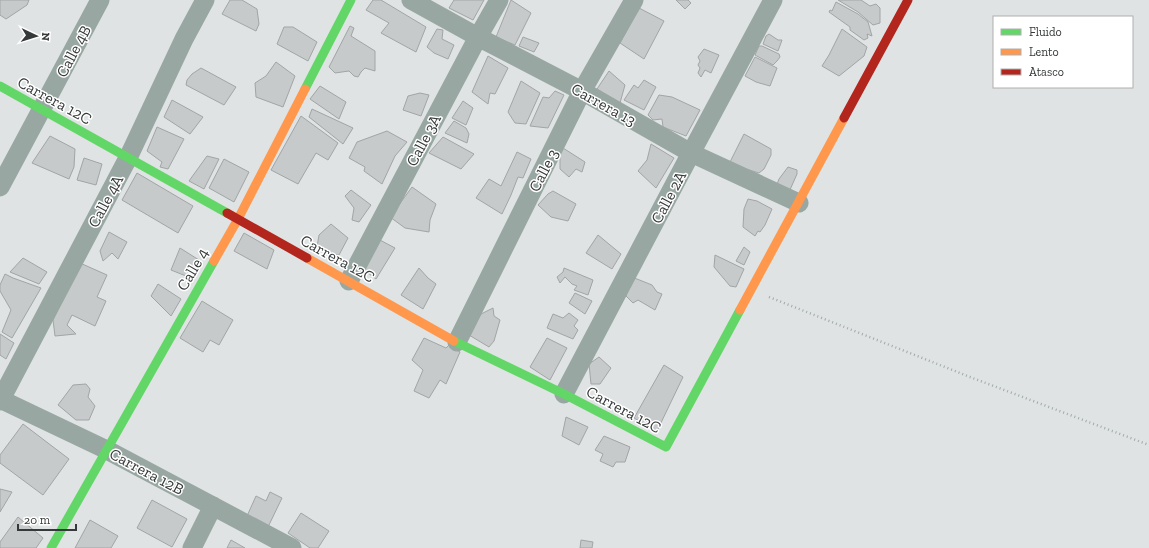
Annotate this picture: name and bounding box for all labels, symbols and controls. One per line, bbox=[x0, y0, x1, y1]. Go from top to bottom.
north arrow bbox=[16, 16, 56, 56]
legend bbox=[993, 16, 1133, 88]
street label: Calle 4B bbox=[52, 22, 95, 80]
text: Fluido bbox=[1029, 25, 1062, 39]
text: N bbox=[39, 32, 52, 42]
text: Lento bbox=[1029, 45, 1059, 59]
text: Atasco bbox=[1029, 65, 1064, 79]
street label: Carrera 12C bbox=[14, 72, 95, 129]
street label: Carrera 13 bbox=[568, 79, 640, 130]
street label: Calle 3A bbox=[402, 111, 445, 169]
street label: Calle 3 bbox=[525, 145, 562, 195]
street label: Calle 2A bbox=[647, 167, 690, 227]
street label: Calle 4A bbox=[84, 171, 127, 231]
street label: Carrera 12C bbox=[297, 230, 378, 287]
street label: Calle 4 bbox=[173, 244, 212, 294]
street label: Carrera 12C bbox=[583, 382, 664, 437]
street label: Carrera 12B bbox=[106, 444, 187, 499]
scale bar bbox=[18, 506, 76, 532]
text: 20 m bbox=[24, 513, 51, 527]

